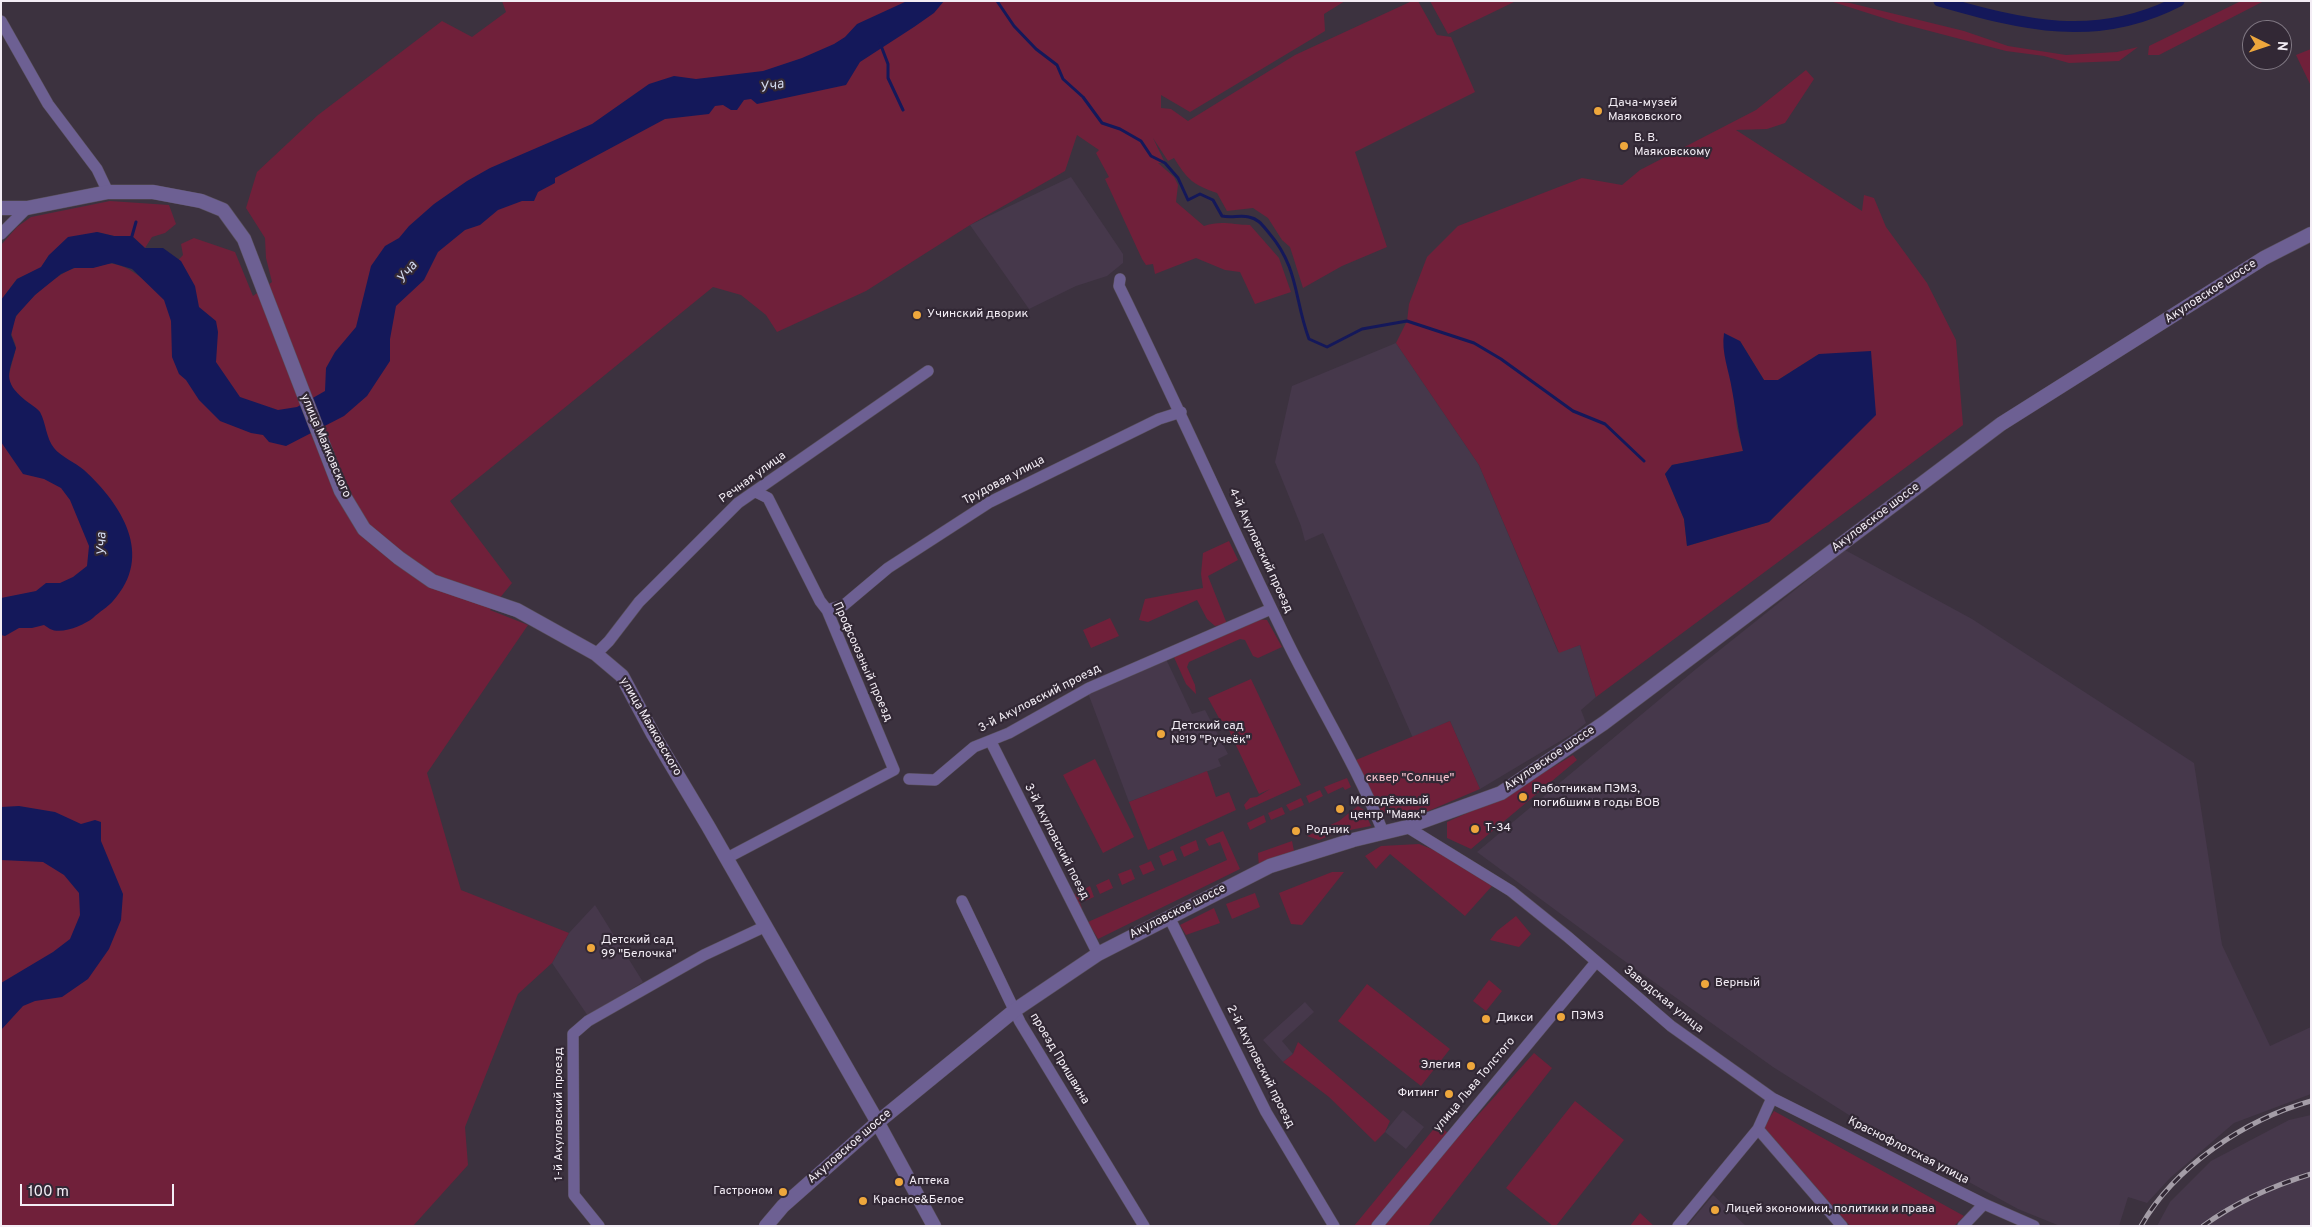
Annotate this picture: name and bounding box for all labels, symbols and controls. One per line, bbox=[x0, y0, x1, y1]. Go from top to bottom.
north arrow bbox=[2242, 20, 2292, 70]
text: N bbox=[2273, 40, 2290, 52]
water label: Уча bbox=[759, 76, 785, 98]
place label: Дача-музей Маяковского bbox=[1608, 97, 1682, 125]
marker: Дача-музей Маяковского bbox=[1592, 105, 1604, 117]
place label: В. В. Маяковскому bbox=[1634, 132, 1711, 160]
marker: В. В. Маяковскому bbox=[1618, 140, 1630, 152]
street label: Акуловское шоссе bbox=[2163, 257, 2259, 327]
water label: Уча bbox=[394, 258, 422, 288]
place label: Учинский дворик bbox=[927, 308, 1028, 322]
marker: Учинский дворик bbox=[911, 309, 923, 321]
street label: улица Маяковского bbox=[297, 392, 353, 500]
street label: Речная улица bbox=[717, 449, 789, 507]
street label: Трудовая улица bbox=[961, 453, 1047, 509]
street label: Акуловское шоссе bbox=[1829, 480, 1923, 556]
street label: 4-й Акуловский проезд bbox=[1225, 486, 1295, 616]
water label: Уча bbox=[94, 532, 112, 556]
street label: Профсоюзный проезд bbox=[829, 600, 895, 724]
street label: 3-й Акуловский проезд bbox=[976, 662, 1104, 736]
street label: улица Маяковского bbox=[616, 675, 684, 779]
place label: Детский сад №19 "Ручеёк" bbox=[1171, 720, 1251, 748]
street label: Акуловское шоссе bbox=[1502, 723, 1598, 795]
marker: Детский сад №19 "Ручеёк" bbox=[1155, 728, 1167, 740]
park label: сквер "Солнце" bbox=[1366, 772, 1454, 786]
street label: 3-й Акуловский поезд bbox=[1020, 781, 1092, 903]
place label: Работникам ПЭМЗ, погибшим в годы ВОВ bbox=[1533, 783, 1660, 811]
marker: Работникам ПЭМЗ, погибшим в годы ВОВ bbox=[1517, 791, 1529, 803]
place label: Молодёжный центр "Маяк" bbox=[1350, 795, 1429, 823]
marker: Молодёжный центр "Маяк" bbox=[1334, 803, 1346, 815]
place label: Т-34 bbox=[1485, 822, 1511, 836]
marker: Т-34 bbox=[1469, 823, 1481, 835]
place label: Родник bbox=[1306, 824, 1350, 838]
marker: Родник bbox=[1290, 825, 1302, 837]
street label: Акуловское шоссе bbox=[1127, 881, 1229, 943]
place label: Детский сад 99 "Белочка" bbox=[601, 934, 677, 962]
marker: Детский сад 99 "Белочка" bbox=[585, 942, 597, 954]
street label: Заводская улица bbox=[1620, 963, 1706, 1037]
place label: Верный bbox=[1715, 977, 1760, 991]
marker: Верный bbox=[1699, 978, 1711, 990]
street label: 2-й Акуловский проезд bbox=[1223, 1003, 1297, 1131]
place label: ПЭМЗ bbox=[1571, 1010, 1604, 1024]
street label: проезд Пришвина bbox=[1026, 1011, 1092, 1107]
marker: ПЭМЗ bbox=[1555, 1011, 1567, 1023]
place label: Дикси bbox=[1496, 1012, 1533, 1026]
marker: Дикси bbox=[1480, 1013, 1492, 1025]
street label: улица Льва Толстого bbox=[1431, 1035, 1519, 1135]
street label: 1-й Акуловский проезд bbox=[553, 1047, 567, 1181]
place label: Элегия bbox=[1421, 1059, 1461, 1073]
marker: Элегия bbox=[1465, 1060, 1477, 1072]
place label: Фитинг bbox=[1398, 1087, 1439, 1101]
marker: Фитинг bbox=[1443, 1088, 1455, 1100]
street label: Акуловское шоссе bbox=[805, 1107, 895, 1187]
street label: Краснофлотская улица bbox=[1845, 1114, 1971, 1188]
scale bar bbox=[22, 1174, 176, 1206]
place label: Аптека bbox=[909, 1175, 949, 1189]
marker: Аптека bbox=[893, 1176, 905, 1188]
text: 100 m bbox=[28, 1183, 69, 1202]
place label: Гастроном bbox=[713, 1185, 773, 1199]
marker: Гастроном bbox=[777, 1186, 789, 1198]
place label: Красное&Белое bbox=[873, 1194, 964, 1208]
marker: Красное&Белое bbox=[857, 1195, 869, 1207]
place label: Лицей экономики, политики и права bbox=[1725, 1203, 1935, 1217]
marker: Лицей экономики, политики и права bbox=[1709, 1204, 1721, 1216]

